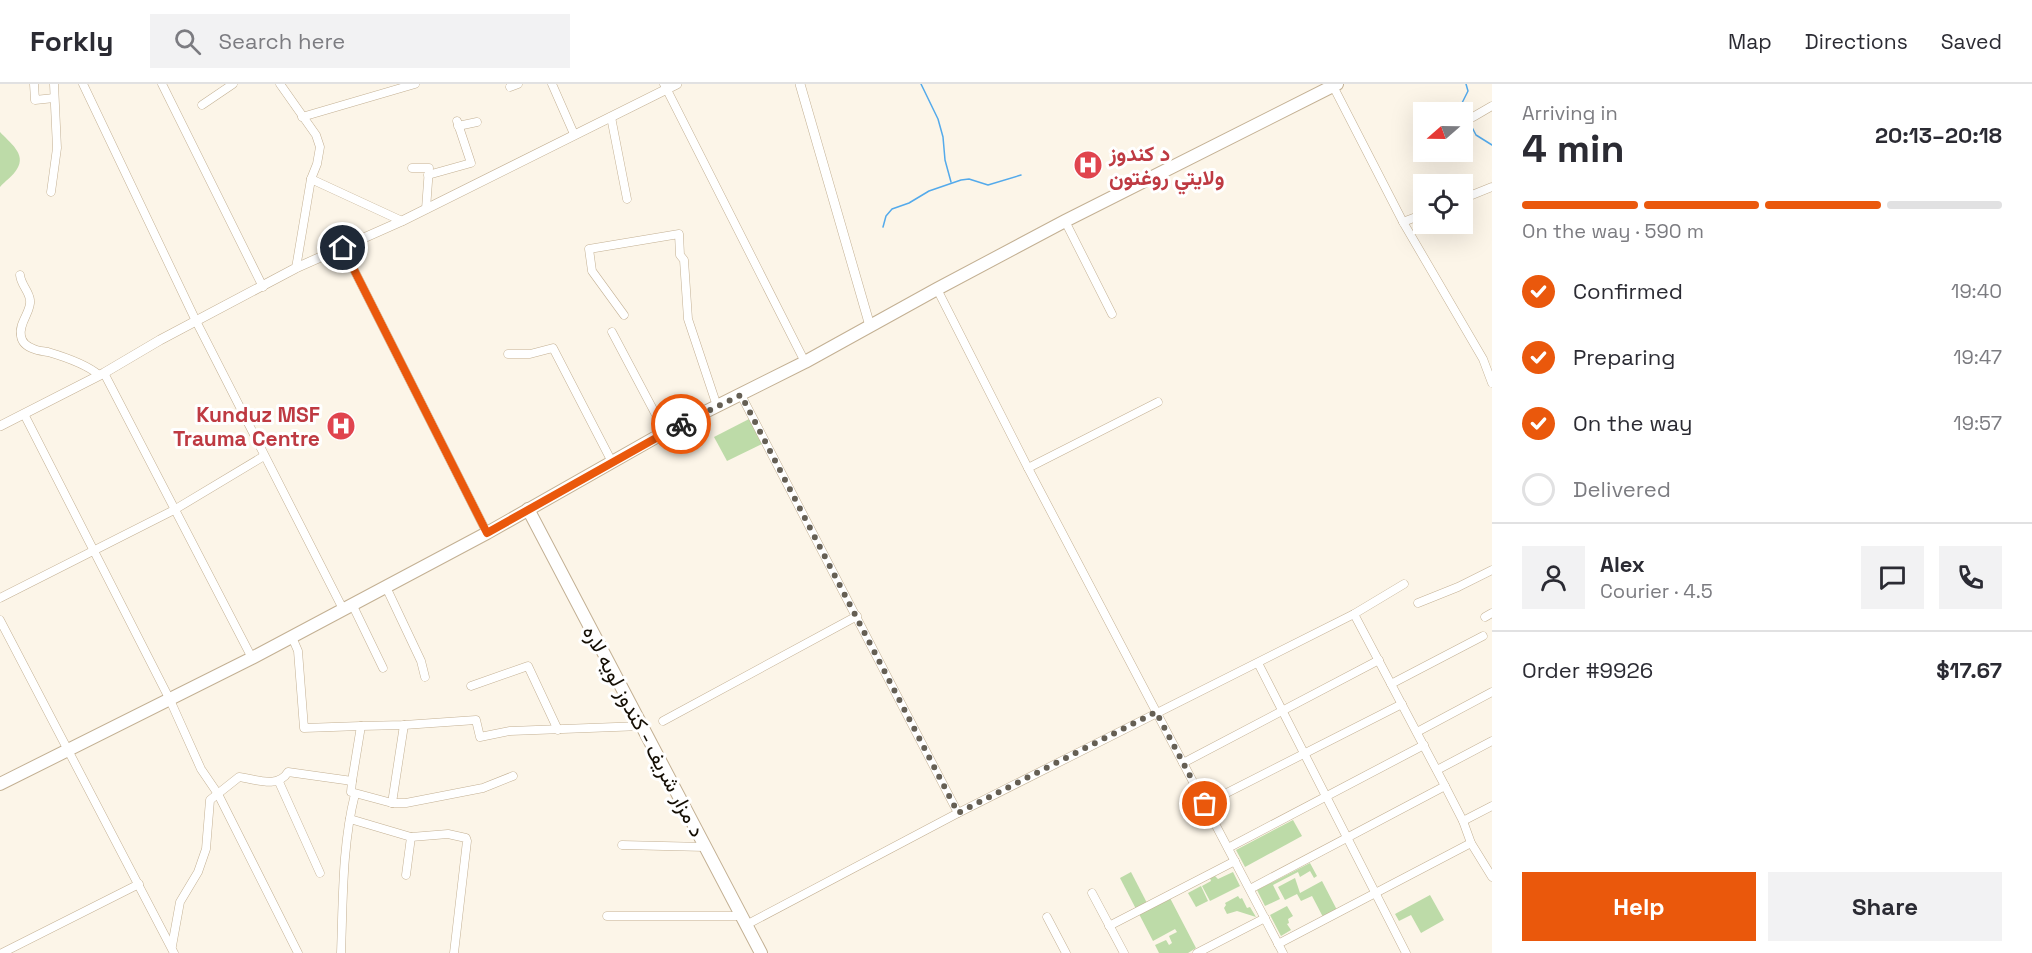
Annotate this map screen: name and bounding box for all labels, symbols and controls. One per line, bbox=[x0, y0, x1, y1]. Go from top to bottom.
search box bbox=[150, 14, 570, 68]
text: Forkly bbox=[30, 23, 114, 59]
icon: search bbox=[171, 25, 204, 58]
text: Search here bbox=[219, 27, 345, 55]
text: Map bbox=[1728, 28, 1772, 55]
text: Directions bbox=[1805, 28, 1908, 55]
text: Saved bbox=[1941, 28, 2002, 55]
text: Arriving in bbox=[1522, 100, 1618, 126]
north arrow bbox=[1413, 102, 1473, 162]
map controls bbox=[1413, 102, 1473, 234]
text: 20:13–20:18 bbox=[1875, 121, 2002, 149]
text: 4 min bbox=[1522, 124, 1624, 173]
place label: د کندوز ولایتي روغتون bbox=[1108, 140, 1224, 195]
hospital icon: د کندوز ولایتي روغتون bbox=[1072, 149, 1104, 181]
button: locate bbox=[1413, 174, 1473, 234]
text: On the way · 590 m bbox=[1522, 218, 1704, 244]
pin bbox=[317, 222, 368, 273]
icon: home bbox=[326, 231, 359, 264]
icon: check bbox=[1522, 275, 1555, 308]
text: Confirmed bbox=[1573, 277, 1683, 305]
text: 19:40 bbox=[1951, 278, 2002, 304]
icon: check bbox=[1522, 341, 1555, 374]
text: Preparing bbox=[1573, 343, 1675, 371]
text: 19:47 bbox=[1953, 344, 2002, 370]
courier bbox=[651, 394, 711, 454]
place label: Kunduz MSF Trauma Centre bbox=[173, 401, 320, 452]
icon: check bbox=[1522, 407, 1555, 440]
icon: bike bbox=[665, 408, 698, 441]
text: On the way bbox=[1573, 409, 1692, 437]
hospital icon: Kunduz MSF Trauma Centre bbox=[325, 410, 357, 442]
text: 19:57 bbox=[1953, 410, 2002, 436]
text: Delivered bbox=[1573, 475, 1671, 503]
button: person bbox=[1522, 546, 1585, 609]
button: chat bbox=[1861, 546, 1924, 609]
button: phone bbox=[1939, 546, 2002, 609]
text: Alex bbox=[1600, 550, 1645, 578]
text: Courier · 4.5 bbox=[1600, 578, 1713, 604]
street label: د مزار شریف - کندوز لویه لاره bbox=[577, 621, 711, 841]
text: Order #9926 bbox=[1522, 656, 1653, 684]
text: $17.67 bbox=[1936, 656, 2002, 684]
pin bbox=[1179, 778, 1230, 829]
icon: bag bbox=[1188, 787, 1221, 820]
button: Help bbox=[1522, 872, 1756, 941]
button: Share bbox=[1768, 872, 2002, 941]

